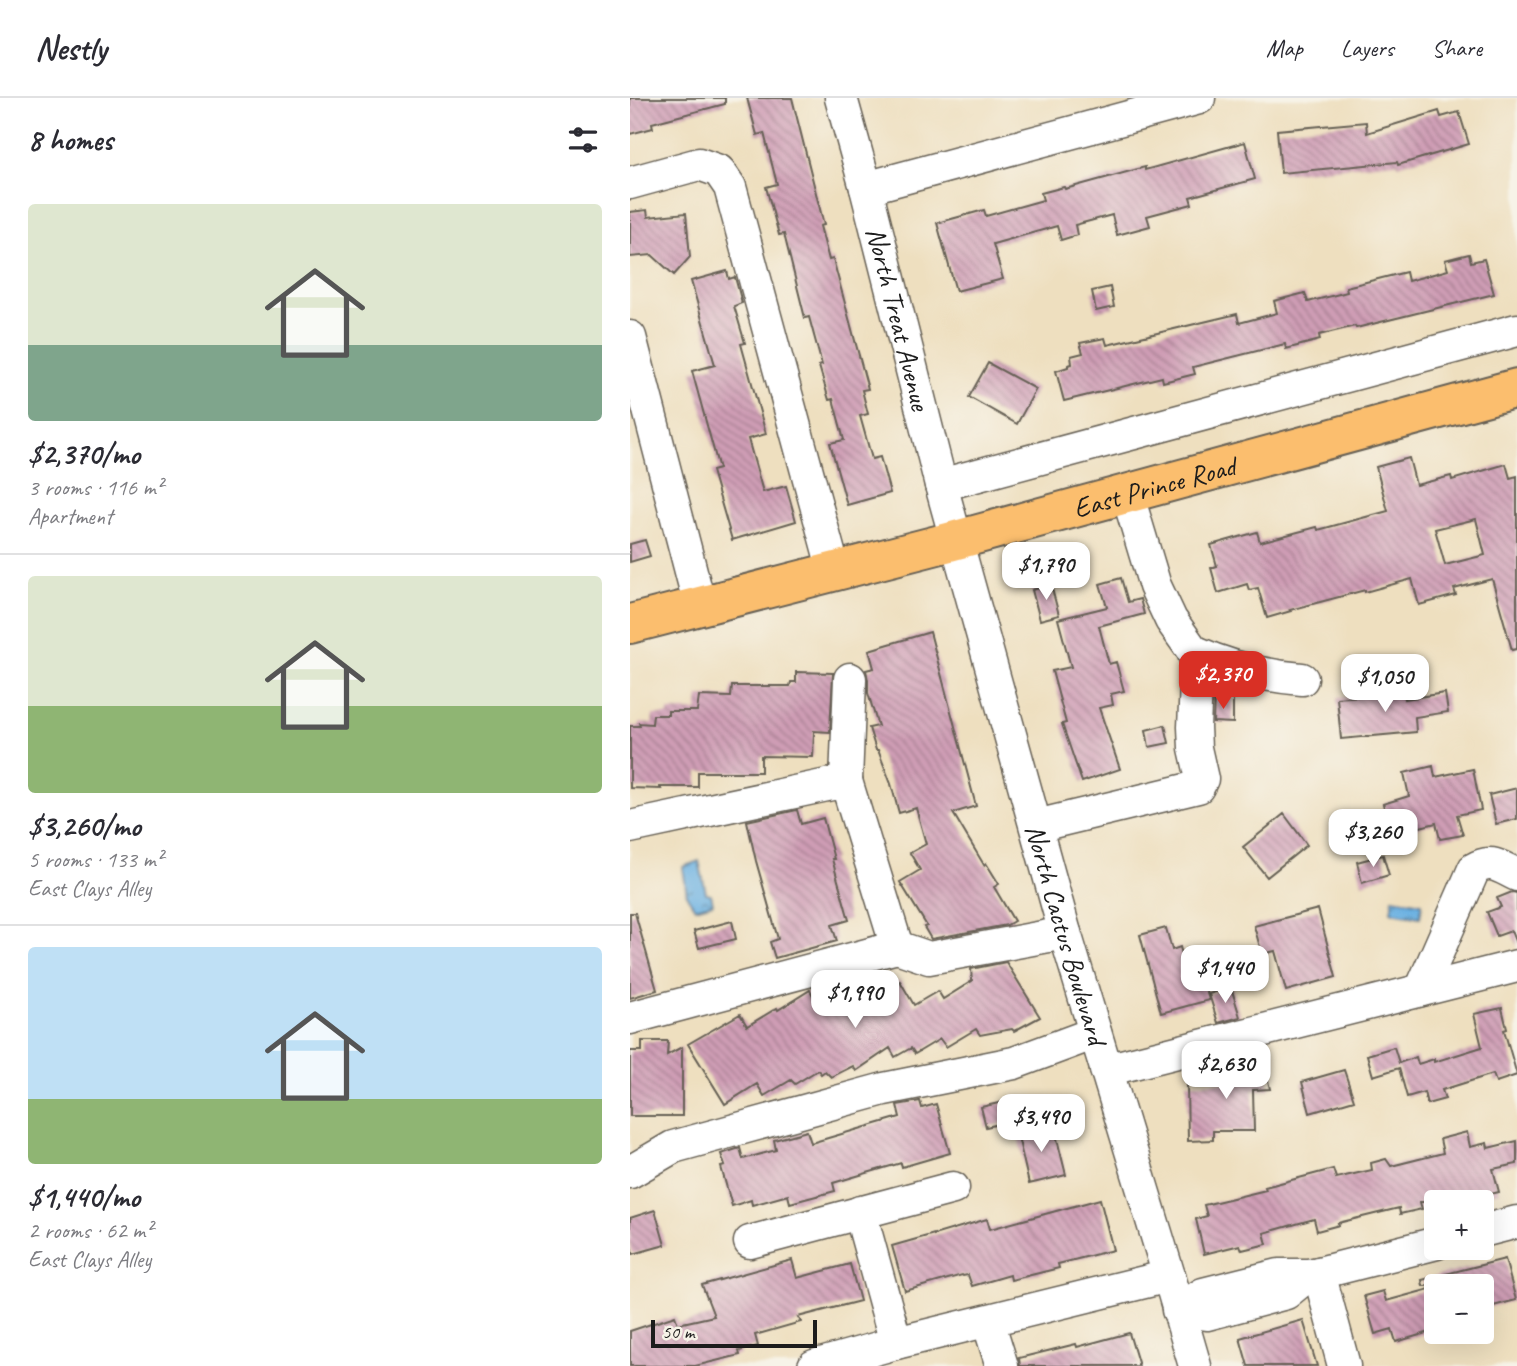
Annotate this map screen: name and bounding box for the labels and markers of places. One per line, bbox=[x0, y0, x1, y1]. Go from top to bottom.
pin: $1,790 bbox=[989, 542, 1103, 602]
pin: $2,370 bbox=[1166, 652, 1280, 711]
pin: $1,050 bbox=[1328, 654, 1442, 714]
pin: $3,260 bbox=[1316, 810, 1430, 869]
pin: $1,440 bbox=[1168, 946, 1282, 1005]
pin: $1,990 bbox=[798, 970, 912, 1030]
pin: $2,630 bbox=[1169, 1042, 1283, 1101]
pin: $3,490 bbox=[984, 1094, 1098, 1154]

